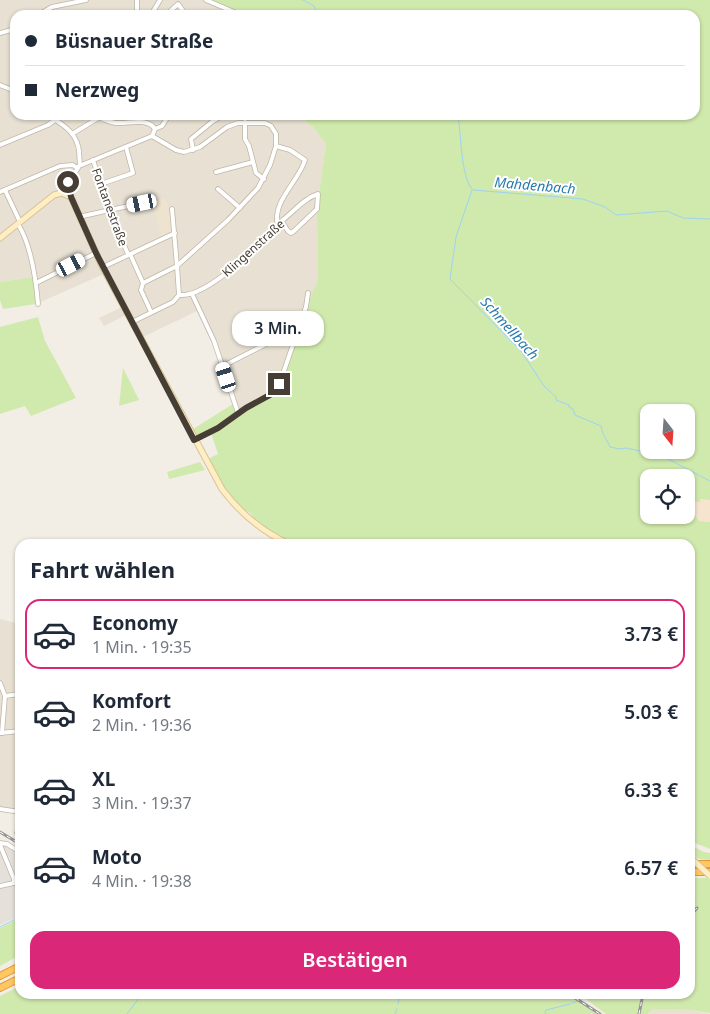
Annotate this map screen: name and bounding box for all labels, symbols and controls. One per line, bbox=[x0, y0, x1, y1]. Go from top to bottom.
text: Büsnauer Straße bbox=[55, 28, 213, 54]
text: Nerzweg bbox=[55, 77, 139, 103]
street label: Fontanestraße bbox=[88, 166, 132, 249]
route start bbox=[57, 171, 79, 193]
water label: Mahdenbach bbox=[494, 172, 576, 198]
car bbox=[125, 193, 158, 213]
street label: Klingenstraße bbox=[218, 215, 288, 281]
car bbox=[54, 252, 87, 278]
water label: Schmellbach bbox=[477, 292, 543, 364]
callout: 3 Min. bbox=[233, 312, 325, 346]
text: 3 Min. bbox=[254, 317, 302, 339]
car bbox=[214, 360, 237, 394]
route end bbox=[268, 373, 290, 395]
north arrow bbox=[640, 404, 695, 459]
map controls bbox=[640, 404, 695, 524]
button: locate bbox=[640, 469, 695, 524]
text: Fahrt wählen bbox=[30, 554, 175, 584]
text: Economy bbox=[92, 610, 178, 636]
icon: car bbox=[32, 612, 77, 657]
text: 3.73 € bbox=[624, 621, 678, 647]
text: 1 Min. · 19:35 bbox=[92, 636, 192, 658]
text: Komfort bbox=[92, 688, 171, 714]
icon: car bbox=[32, 690, 77, 735]
text: 5.03 € bbox=[624, 699, 678, 725]
text: 2 Min. · 19:36 bbox=[92, 714, 192, 736]
text: XL bbox=[92, 766, 115, 792]
icon: car bbox=[32, 768, 77, 813]
text: 6.33 € bbox=[624, 777, 678, 803]
text: 3 Min. · 19:37 bbox=[92, 792, 192, 814]
text: Moto bbox=[92, 844, 142, 870]
icon: car bbox=[32, 846, 77, 891]
text: 6.57 € bbox=[624, 855, 678, 881]
text: 4 Min. · 19:38 bbox=[92, 870, 192, 892]
button: Bestätigen bbox=[30, 931, 680, 989]

